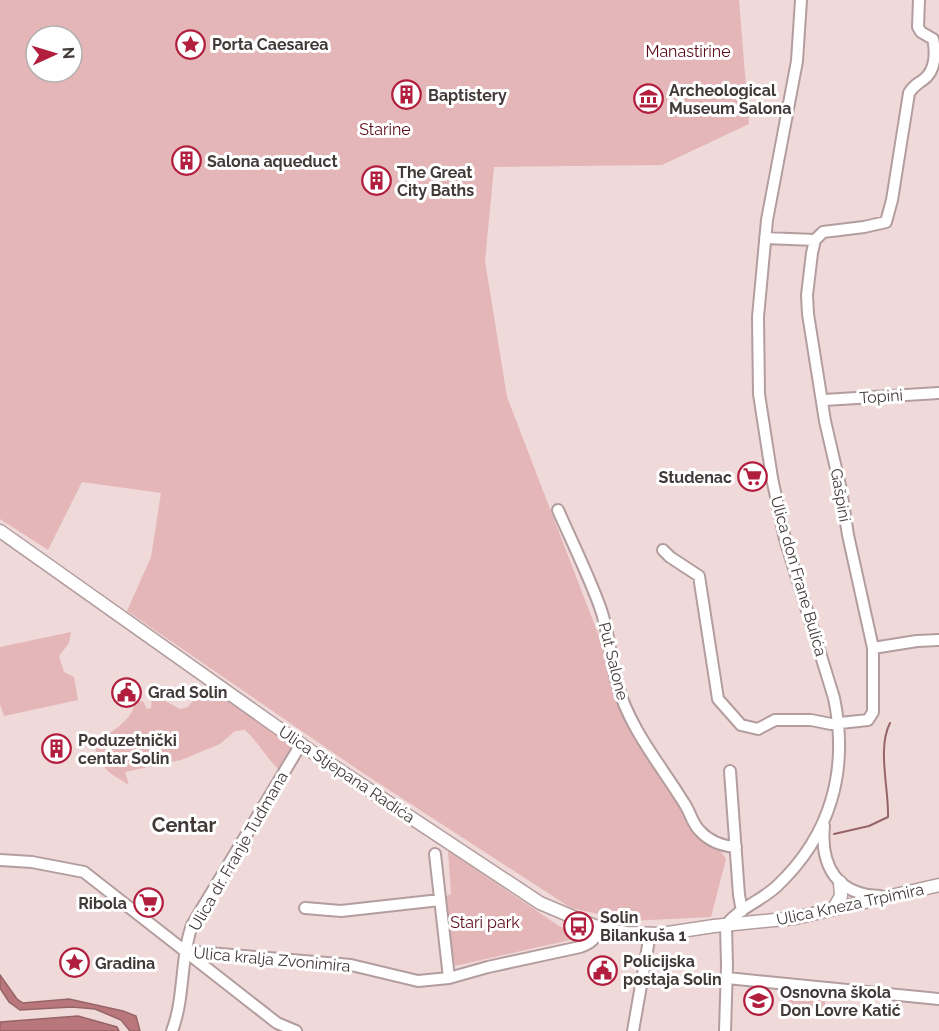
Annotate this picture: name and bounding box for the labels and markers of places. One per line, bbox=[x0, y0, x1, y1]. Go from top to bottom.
place icon: Porta Caesarea bbox=[175, 28, 207, 60]
place label: Porta Caesarea bbox=[212, 35, 329, 54]
building icon: Baptistery bbox=[391, 79, 423, 111]
place label: Archeological Museum Salona bbox=[669, 81, 791, 118]
museum icon: Archeological Museum Salona bbox=[632, 83, 664, 115]
place label: Baptistery bbox=[428, 86, 507, 105]
building icon: Salona aqueduct bbox=[170, 145, 202, 177]
place label: Salona aqueduct bbox=[207, 152, 338, 171]
place label: The Great City Baths bbox=[397, 163, 474, 200]
building icon: The Great City Baths bbox=[360, 165, 392, 197]
supermarket icon: Studenac bbox=[737, 461, 769, 493]
place label: Studenac bbox=[659, 468, 732, 487]
public building icon: Grad Solin bbox=[111, 676, 143, 708]
place label: Grad Solin bbox=[148, 683, 227, 702]
place label: Poduzetnički centar Solin bbox=[78, 731, 177, 768]
building icon: Poduzetnički centar Solin bbox=[41, 733, 73, 765]
supermarket icon: Ribola bbox=[132, 887, 164, 919]
place label: Ribola bbox=[78, 894, 127, 913]
place label: Solin Bilankuša 1 bbox=[600, 908, 687, 945]
bus stop icon: Solin Bilankuša 1 bbox=[563, 910, 595, 942]
place icon: Gradina bbox=[58, 947, 90, 979]
place label: Policijska postaja Solin bbox=[623, 952, 722, 989]
place label: Gradina bbox=[95, 954, 155, 973]
public building icon: Policijska postaja Solin bbox=[586, 954, 618, 986]
place label: Osnovna škola Don Lovre Katić bbox=[780, 983, 901, 1020]
school or university icon: Osnovna škola Don Lovre Katić bbox=[743, 985, 775, 1017]

